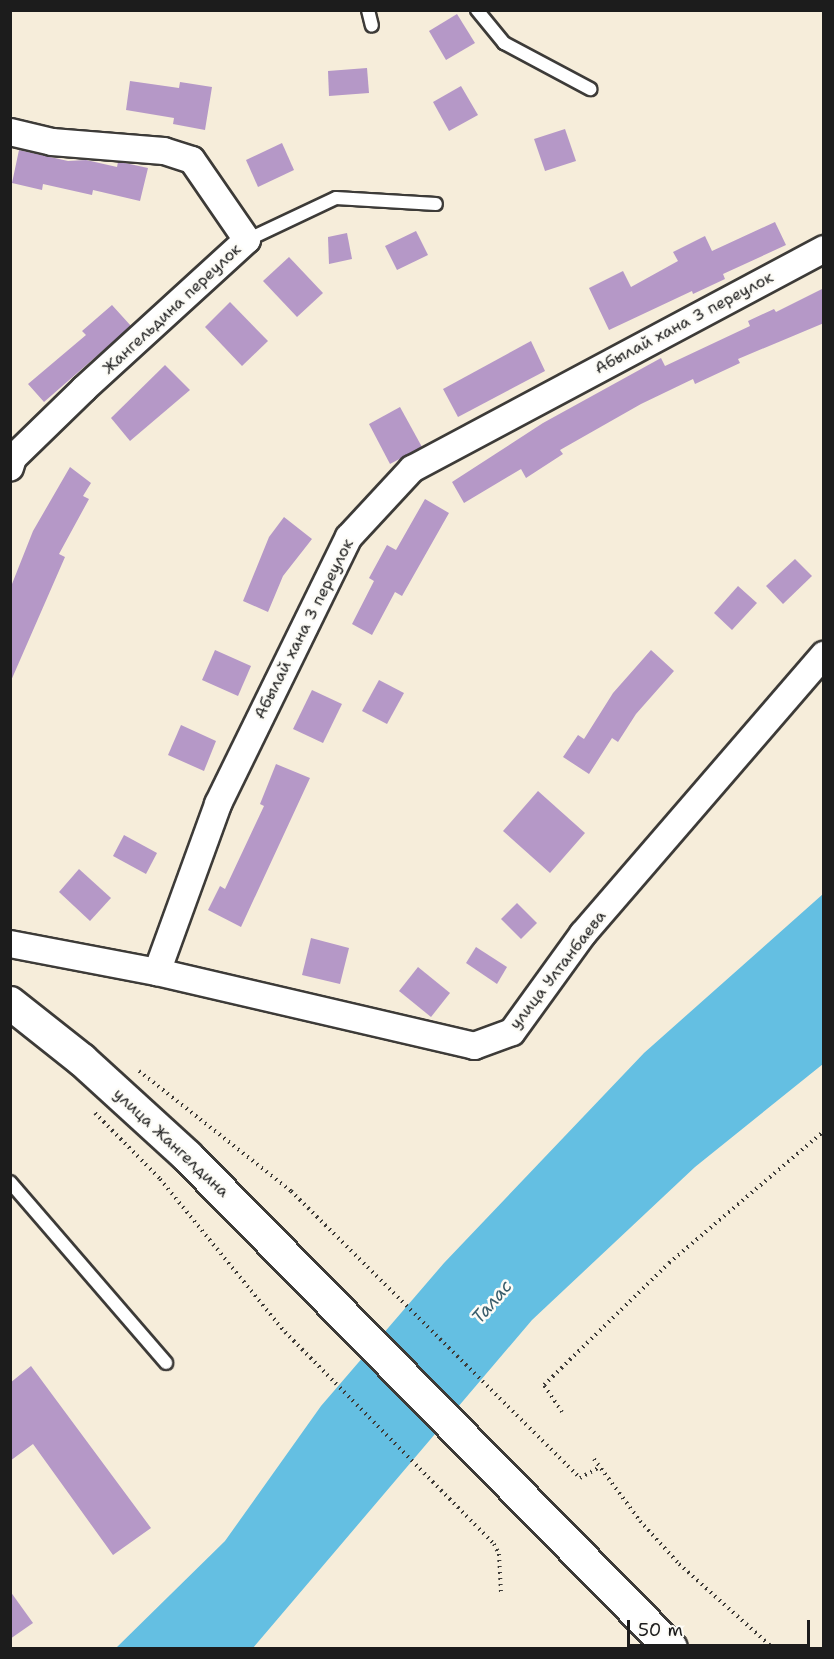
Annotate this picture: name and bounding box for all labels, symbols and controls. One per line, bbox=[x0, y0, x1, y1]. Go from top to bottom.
street label: Жангельдина переулок bbox=[99, 240, 245, 378]
street label: Абылай хана 3 переулок bbox=[591, 268, 777, 378]
street label: Абылай хана 3 переулок bbox=[250, 536, 358, 722]
street label: улица Ултанбаева bbox=[506, 907, 610, 1033]
street label: улица Жангелдина bbox=[109, 1084, 233, 1202]
water label: Талас bbox=[467, 1276, 517, 1328]
scale bar bbox=[630, 1608, 813, 1646]
text: 50 m bbox=[638, 1618, 683, 1642]

